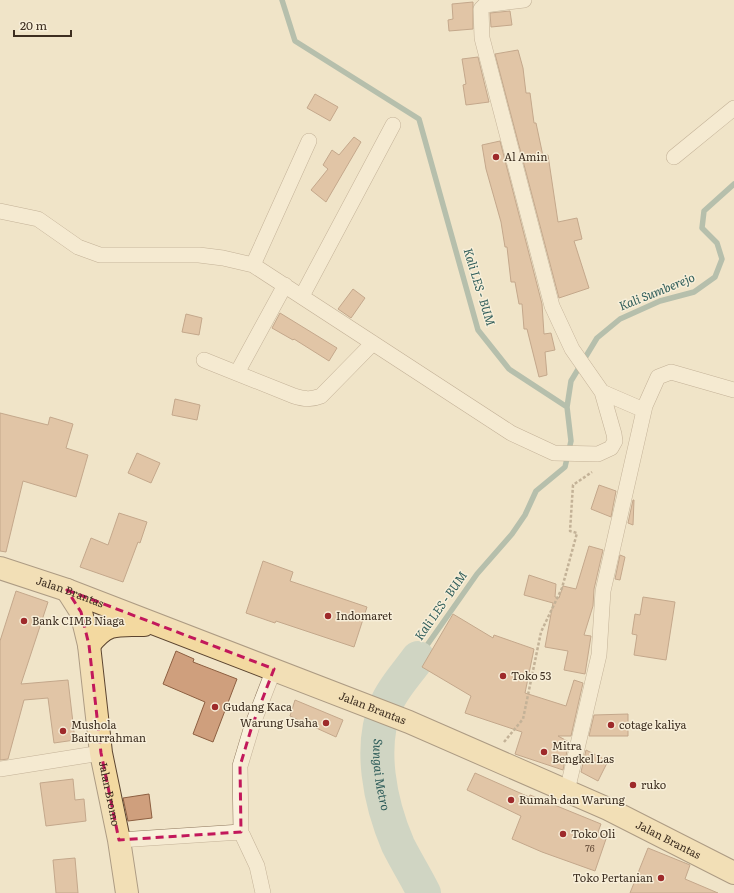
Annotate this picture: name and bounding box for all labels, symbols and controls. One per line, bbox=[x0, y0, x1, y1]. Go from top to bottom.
scale bar bbox=[14, 12, 71, 38]
text: 20 m bbox=[20, 16, 47, 34]
place label: Al Amin bbox=[504, 148, 547, 164]
marker: Al Amin bbox=[491, 152, 501, 162]
water label: Kali LES - BUM bbox=[460, 246, 501, 329]
water label: Kali Sumberejo bbox=[616, 268, 697, 314]
water label: Kali LES - BUM bbox=[410, 567, 471, 643]
street label: Jalan Brantas bbox=[34, 571, 107, 611]
place label: Indomaret bbox=[336, 607, 393, 623]
marker: Indomaret bbox=[323, 611, 333, 621]
place label: Bank CIMB Niaga bbox=[32, 612, 124, 628]
marker: Bank CIMB Niaga bbox=[19, 616, 29, 626]
place label: Toko 53 bbox=[511, 667, 551, 683]
marker: Toko 53 bbox=[498, 671, 508, 681]
street label: Jalan Brantas bbox=[337, 687, 409, 727]
place label: Gudang Kaca bbox=[223, 698, 292, 714]
marker: Gudang Kaca bbox=[210, 702, 220, 712]
place label: Warung Usaha bbox=[240, 714, 318, 730]
place label: Mushola Baiturrahman bbox=[71, 716, 146, 745]
place label: cotage kaliya bbox=[619, 716, 687, 732]
marker: Warung Usaha bbox=[321, 718, 331, 728]
marker: cotage kaliya bbox=[606, 720, 616, 730]
marker: Mushola Baiturrahman bbox=[58, 726, 68, 736]
place label: Mitra Bengkel Las bbox=[552, 737, 614, 766]
water label: Sungai Metro bbox=[369, 738, 395, 812]
marker: Mitra Bengkel Las bbox=[539, 747, 549, 757]
street label: Jalan Bromo bbox=[96, 759, 125, 827]
place label: ruko bbox=[641, 776, 666, 792]
marker: ruko bbox=[628, 780, 638, 790]
place label: Rumah dan Warung bbox=[519, 791, 626, 807]
marker: Rumah dan Warung bbox=[506, 795, 516, 805]
street label: Jalan Brantas bbox=[634, 816, 704, 862]
place label: Toko Oli bbox=[571, 825, 616, 841]
marker: Toko Oli bbox=[558, 829, 568, 839]
house number: 76 bbox=[585, 841, 595, 855]
place label: Toko Pertanian bbox=[573, 869, 653, 885]
marker: Toko Pertanian bbox=[656, 873, 666, 883]

